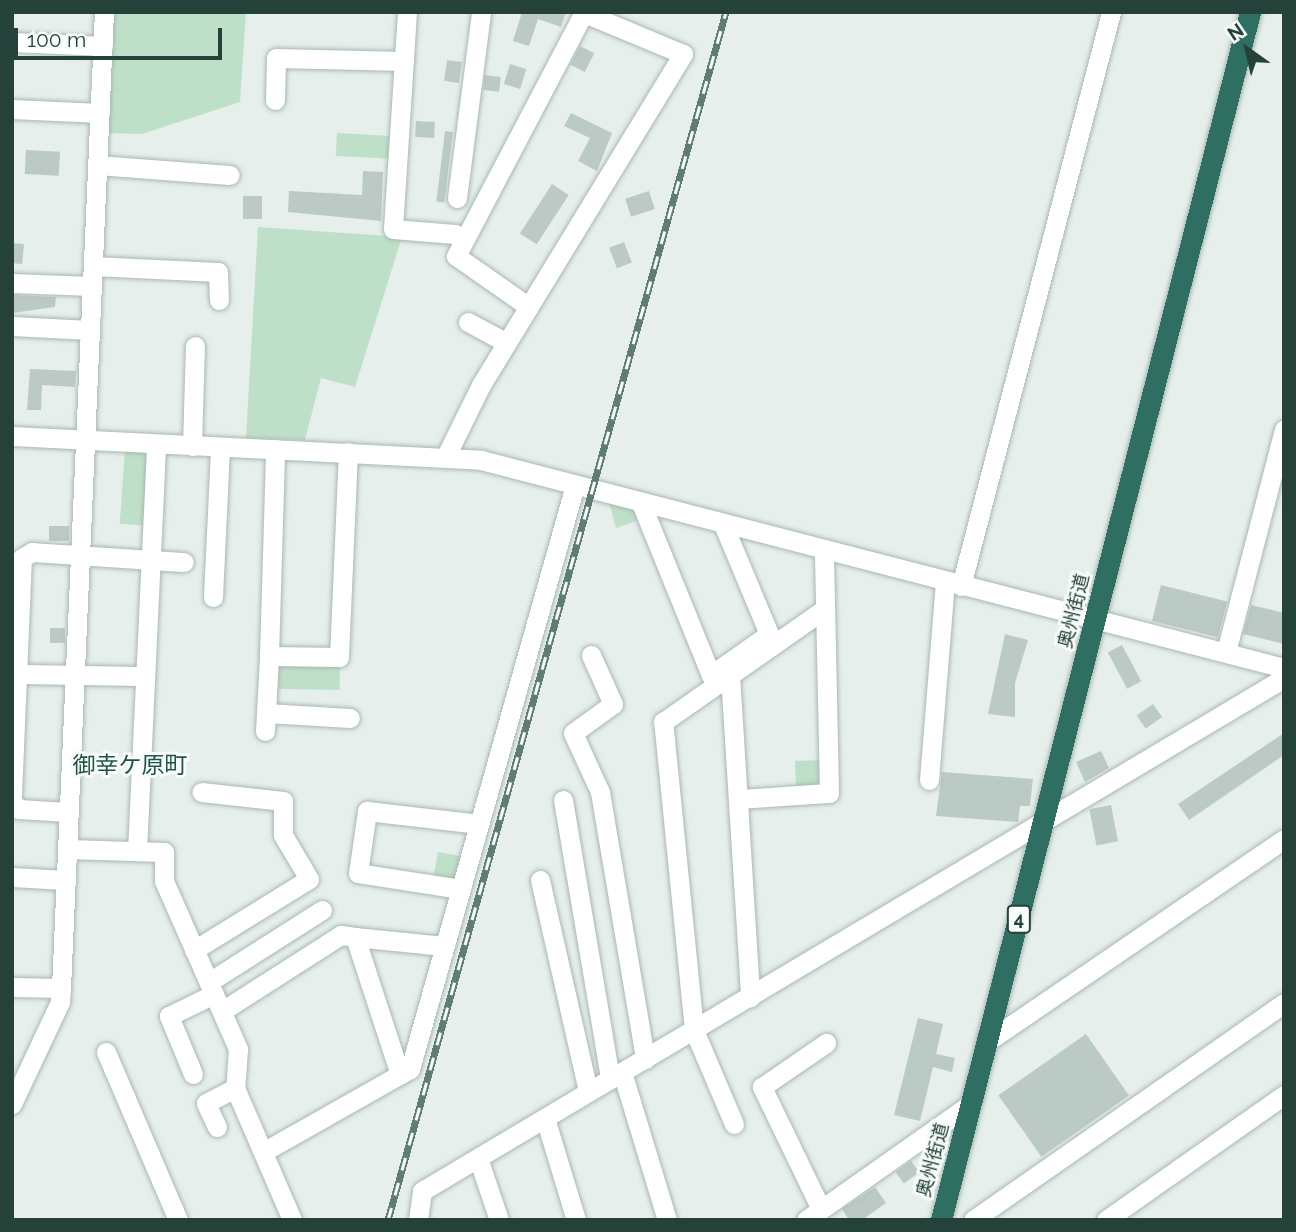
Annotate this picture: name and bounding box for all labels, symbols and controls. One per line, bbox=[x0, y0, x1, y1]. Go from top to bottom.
scale bar bbox=[18, 14, 226, 58]
north arrow bbox=[1212, 14, 1282, 84]
text: N bbox=[1223, 18, 1247, 45]
text: 100 m bbox=[27, 27, 86, 52]
street label: 奥州街道 bbox=[1054, 571, 1094, 651]
district label: 御幸ケ原町 bbox=[73, 751, 187, 779]
road number: 4 bbox=[1007, 904, 1031, 934]
street label: 奥州街道 bbox=[912, 1120, 954, 1200]

